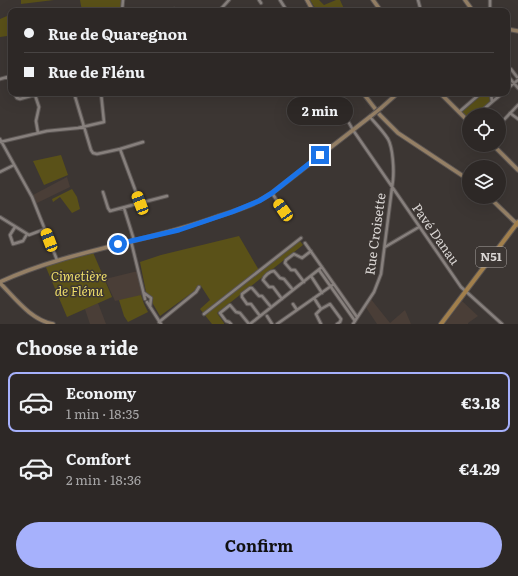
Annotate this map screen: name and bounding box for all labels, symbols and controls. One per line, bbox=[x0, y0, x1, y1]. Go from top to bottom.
text: Rue de Quaregnon bbox=[48, 22, 187, 45]
text: Rue de Flénu bbox=[48, 60, 145, 83]
callout: 2 min bbox=[287, 97, 353, 125]
text: 2 min bbox=[302, 101, 338, 120]
map controls bbox=[462, 108, 506, 204]
button: locate bbox=[462, 108, 506, 152]
route end bbox=[311, 146, 329, 164]
button: layers bbox=[462, 160, 506, 204]
car bbox=[130, 190, 150, 216]
street label: Rue Croisette bbox=[359, 191, 390, 276]
car bbox=[271, 197, 295, 223]
street label: Pavé Danau bbox=[408, 199, 465, 268]
car bbox=[39, 227, 59, 253]
route start bbox=[109, 235, 127, 253]
road number: N51 bbox=[476, 247, 506, 267]
park label: Cimetière de Flénu bbox=[51, 266, 107, 300]
text: Choose a ride bbox=[16, 334, 138, 361]
text: Economy bbox=[66, 381, 136, 404]
icon: car bbox=[18, 384, 54, 420]
text: €3.18 bbox=[461, 391, 500, 414]
text: 1 min · 18:35 bbox=[66, 404, 139, 423]
text: Comfort bbox=[66, 447, 131, 470]
icon: car bbox=[18, 450, 54, 486]
text: €4.29 bbox=[459, 457, 500, 480]
text: 2 min · 18:36 bbox=[66, 470, 141, 489]
button: Confirm bbox=[16, 522, 502, 568]

